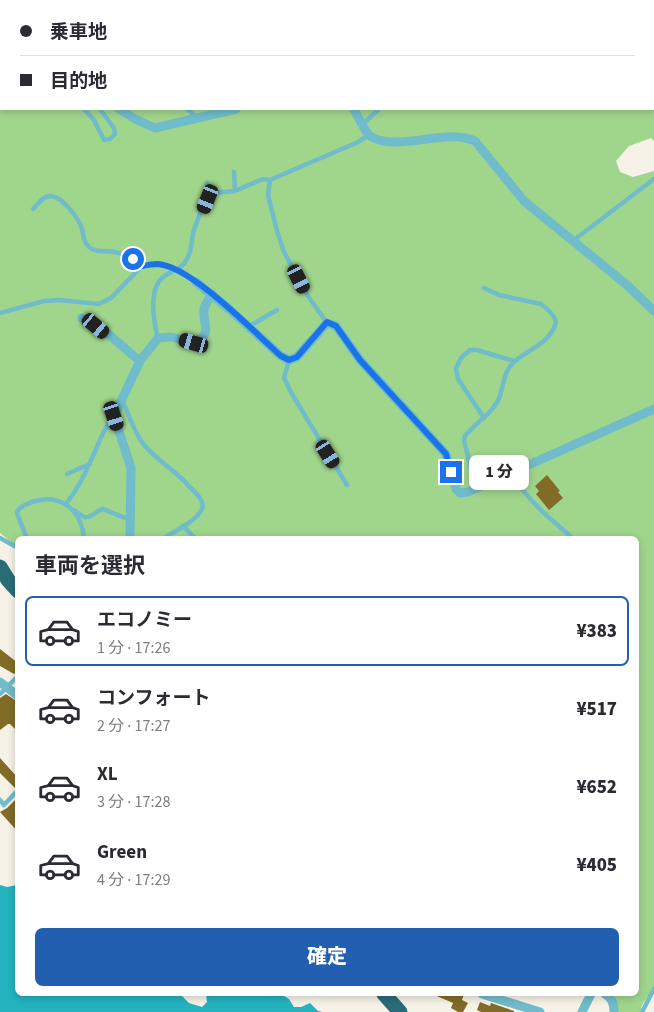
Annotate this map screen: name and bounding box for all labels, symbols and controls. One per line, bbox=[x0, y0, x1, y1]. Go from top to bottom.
text: 乗車地 bbox=[50, 19, 107, 46]
text: 目的地 bbox=[50, 68, 107, 95]
car bbox=[195, 182, 220, 216]
route start bbox=[122, 248, 144, 270]
car bbox=[285, 262, 312, 296]
car bbox=[79, 311, 112, 341]
car bbox=[177, 332, 210, 354]
car bbox=[102, 399, 125, 433]
car bbox=[313, 437, 342, 471]
callout: 1 分 bbox=[468, 454, 528, 490]
route end bbox=[440, 461, 462, 483]
text: 1 分 bbox=[485, 461, 513, 483]
text: 車両を選択 bbox=[35, 550, 145, 582]
text: エコノミー bbox=[97, 607, 192, 634]
icon: car bbox=[37, 609, 82, 654]
text: ¥383 bbox=[576, 618, 617, 645]
text: 1 分 · 17:26 bbox=[97, 637, 170, 659]
text: コンフォート bbox=[97, 685, 210, 712]
icon: car bbox=[37, 687, 82, 732]
text: ¥517 bbox=[576, 696, 617, 723]
text: 2 分 · 17:27 bbox=[97, 715, 170, 737]
text: XL bbox=[97, 761, 118, 788]
icon: car bbox=[37, 765, 82, 810]
text: ¥652 bbox=[576, 774, 617, 801]
text: 3 分 · 17:28 bbox=[97, 791, 170, 813]
text: Green bbox=[97, 839, 147, 866]
icon: car bbox=[37, 843, 82, 888]
text: ¥405 bbox=[576, 852, 617, 879]
text: 4 分 · 17:29 bbox=[97, 869, 170, 891]
button: 確定 bbox=[35, 928, 619, 986]

